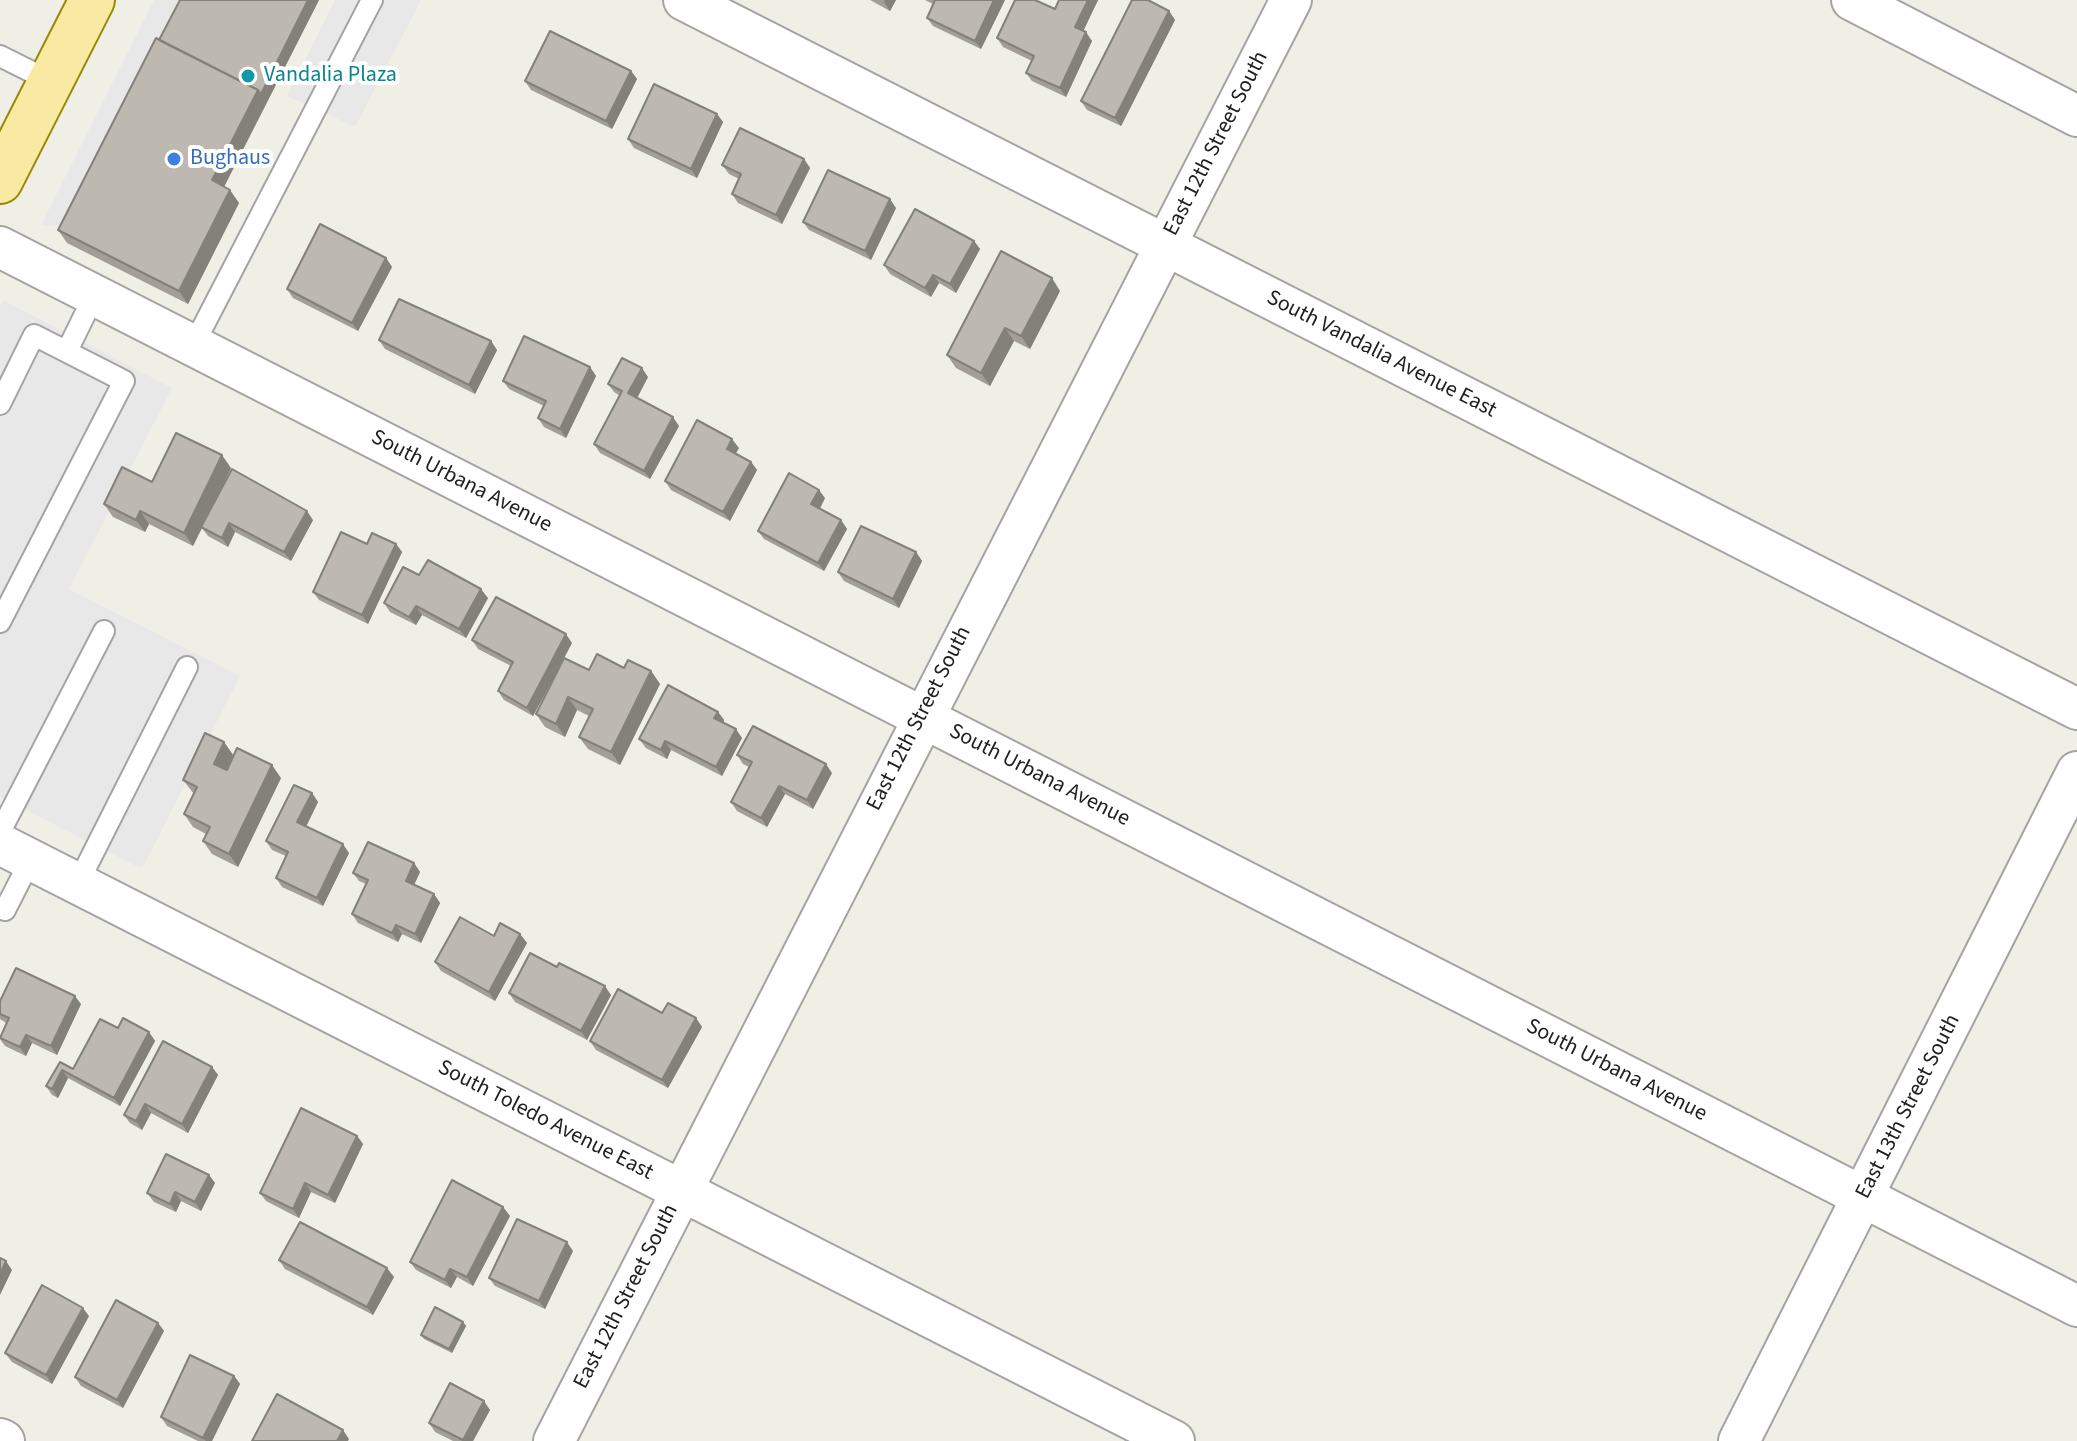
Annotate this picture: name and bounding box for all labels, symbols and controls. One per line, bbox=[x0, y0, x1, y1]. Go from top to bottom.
street label: East 12th Street South bbox=[1159, 47, 1275, 241]
place label: Vandalia Plaza bbox=[264, 63, 397, 89]
marker: Vandalia Plaza bbox=[239, 67, 257, 85]
place label: Bughaus bbox=[190, 146, 270, 172]
marker: Bughaus bbox=[165, 150, 183, 168]
street label: South Vandalia Avenue East bbox=[1262, 286, 1500, 424]
street label: South Urbana Avenue bbox=[366, 425, 556, 539]
street label: East 12th Street South bbox=[862, 622, 978, 816]
street label: South Urbana Avenue bbox=[944, 719, 1134, 833]
street label: East 13th Street South bbox=[1851, 1010, 1967, 1204]
street label: South Urbana Avenue bbox=[1521, 1014, 1711, 1128]
street label: South Toledo Avenue East bbox=[433, 1055, 657, 1187]
street label: East 12th Street South bbox=[569, 1200, 685, 1394]

